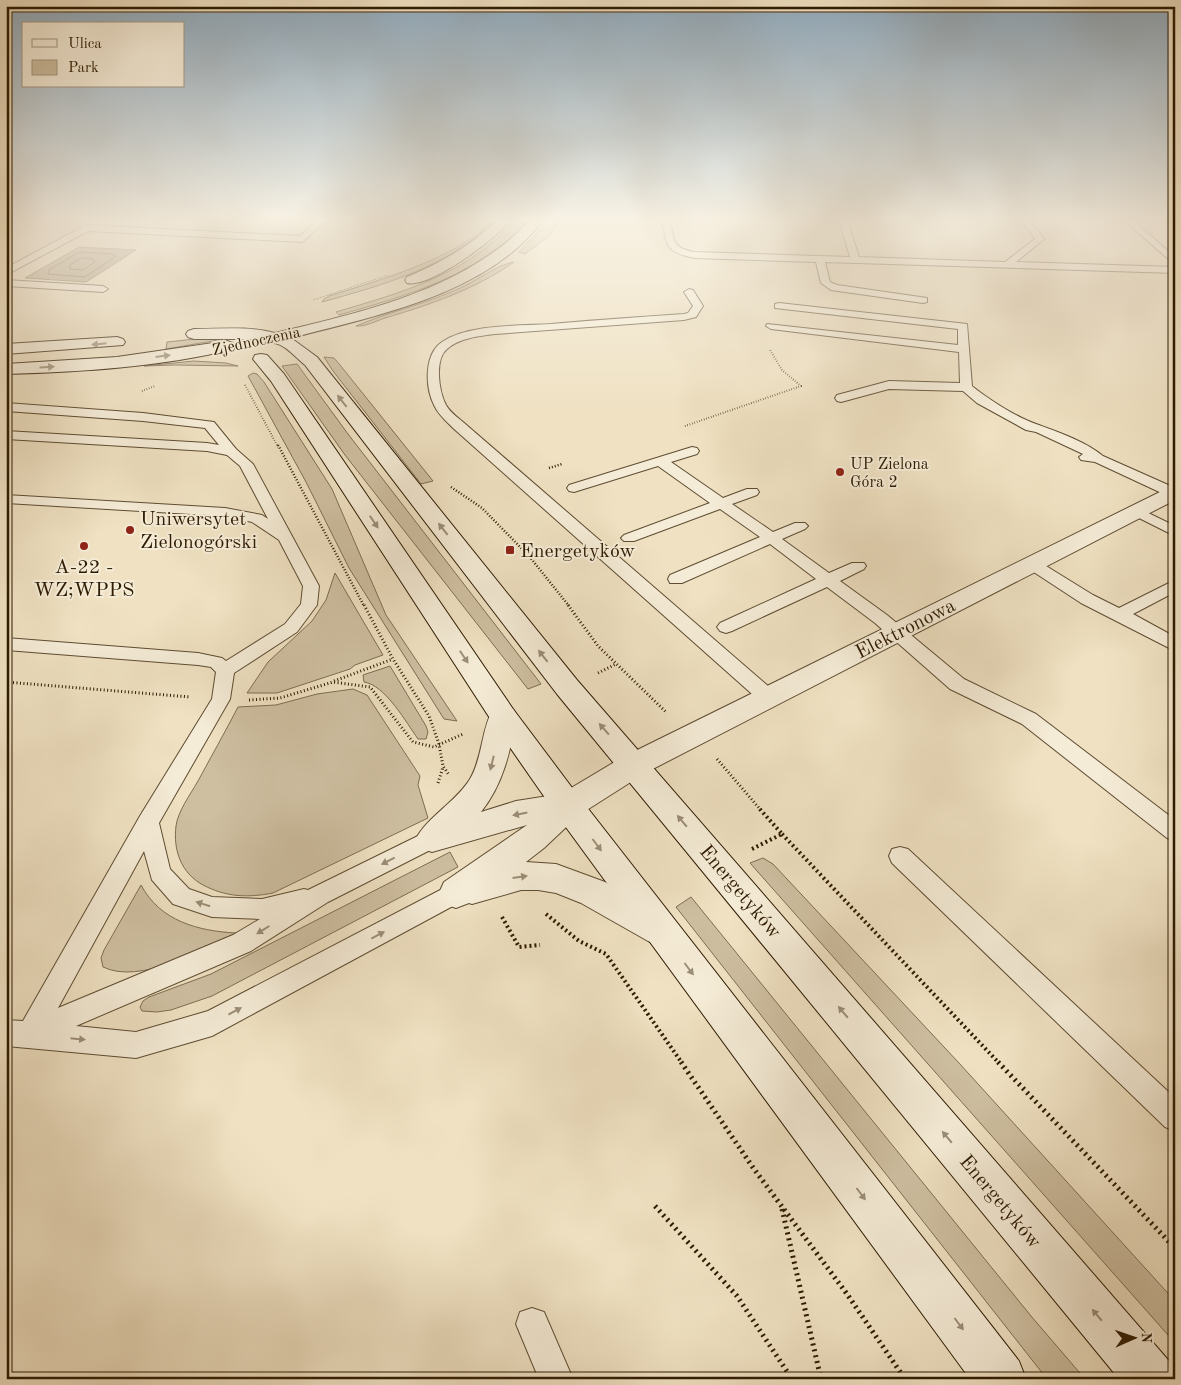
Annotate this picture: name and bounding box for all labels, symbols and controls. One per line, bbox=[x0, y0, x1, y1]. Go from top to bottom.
legend bbox=[22, 22, 185, 88]
text: Ulica bbox=[68, 37, 102, 52]
text: Park bbox=[68, 61, 99, 76]
street label: Zjednoczenia bbox=[211, 325, 302, 359]
one-way arrow bbox=[91, 340, 107, 348]
one-way arrow bbox=[155, 352, 171, 360]
one-way arrow bbox=[39, 363, 55, 371]
one-way arrow bbox=[337, 395, 348, 408]
place label: UP Zielona Góra 2 bbox=[850, 457, 929, 491]
marker: UP Zielona Góra 2 bbox=[834, 466, 846, 478]
place label: Uniwersytet Zielonogórski bbox=[140, 510, 257, 553]
one-way arrow bbox=[369, 515, 379, 528]
one-way arrow bbox=[437, 523, 448, 536]
marker: Uniwersytet Zielonogórski bbox=[124, 524, 136, 536]
marker: A-22 - WZ;WPPS bbox=[78, 540, 90, 552]
place label: Energetyków bbox=[520, 542, 636, 562]
marker: Energetyków bbox=[504, 544, 516, 556]
place label: A-22 - WZ;WPPS bbox=[34, 558, 134, 601]
street label: Elektronowa bbox=[853, 596, 959, 663]
one-way arrow bbox=[460, 650, 469, 663]
one-way arrow bbox=[538, 650, 549, 663]
one-way arrow bbox=[599, 723, 610, 736]
one-way arrow bbox=[488, 756, 496, 771]
one-way arrow bbox=[511, 810, 527, 818]
one-way arrow bbox=[676, 815, 687, 828]
one-way arrow bbox=[592, 838, 602, 852]
street label: Energetyków bbox=[695, 842, 784, 943]
one-way arrow bbox=[381, 857, 395, 865]
one-way arrow bbox=[513, 873, 529, 881]
one-way arrow bbox=[195, 899, 210, 907]
one-way arrow bbox=[257, 926, 270, 935]
one-way arrow bbox=[371, 931, 385, 939]
one-way arrow bbox=[684, 962, 695, 975]
one-way arrow bbox=[837, 1006, 848, 1019]
one-way arrow bbox=[227, 1007, 242, 1015]
one-way arrow bbox=[71, 1035, 87, 1043]
one-way arrow bbox=[942, 1130, 953, 1143]
street label: Energetyków bbox=[955, 1152, 1044, 1253]
one-way arrow bbox=[856, 1187, 866, 1201]
one-way arrow bbox=[1091, 1308, 1102, 1321]
north arrow bbox=[1108, 1312, 1158, 1362]
one-way arrow bbox=[954, 1317, 965, 1330]
text: N bbox=[1139, 1332, 1153, 1343]

